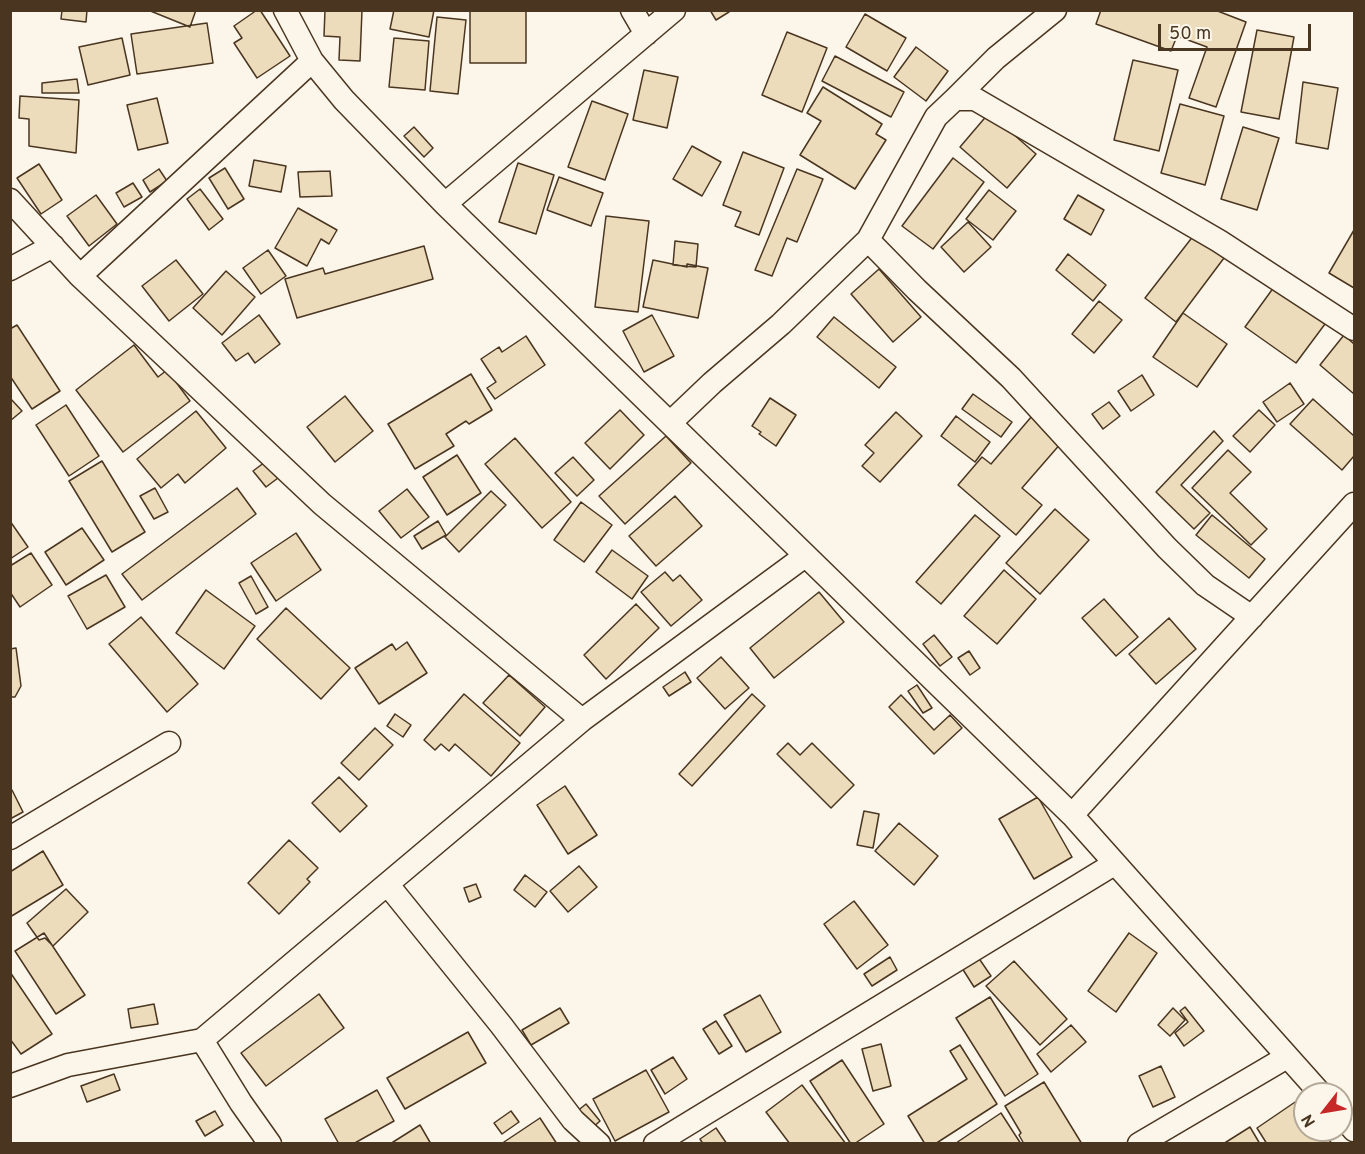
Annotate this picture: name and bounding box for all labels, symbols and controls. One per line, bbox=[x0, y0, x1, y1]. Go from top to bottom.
scale bar bbox=[1161, 12, 1314, 50]
text: 50 m bbox=[1169, 23, 1211, 46]
north arrow bbox=[1293, 1082, 1353, 1142]
text: N bbox=[1298, 1110, 1321, 1130]

